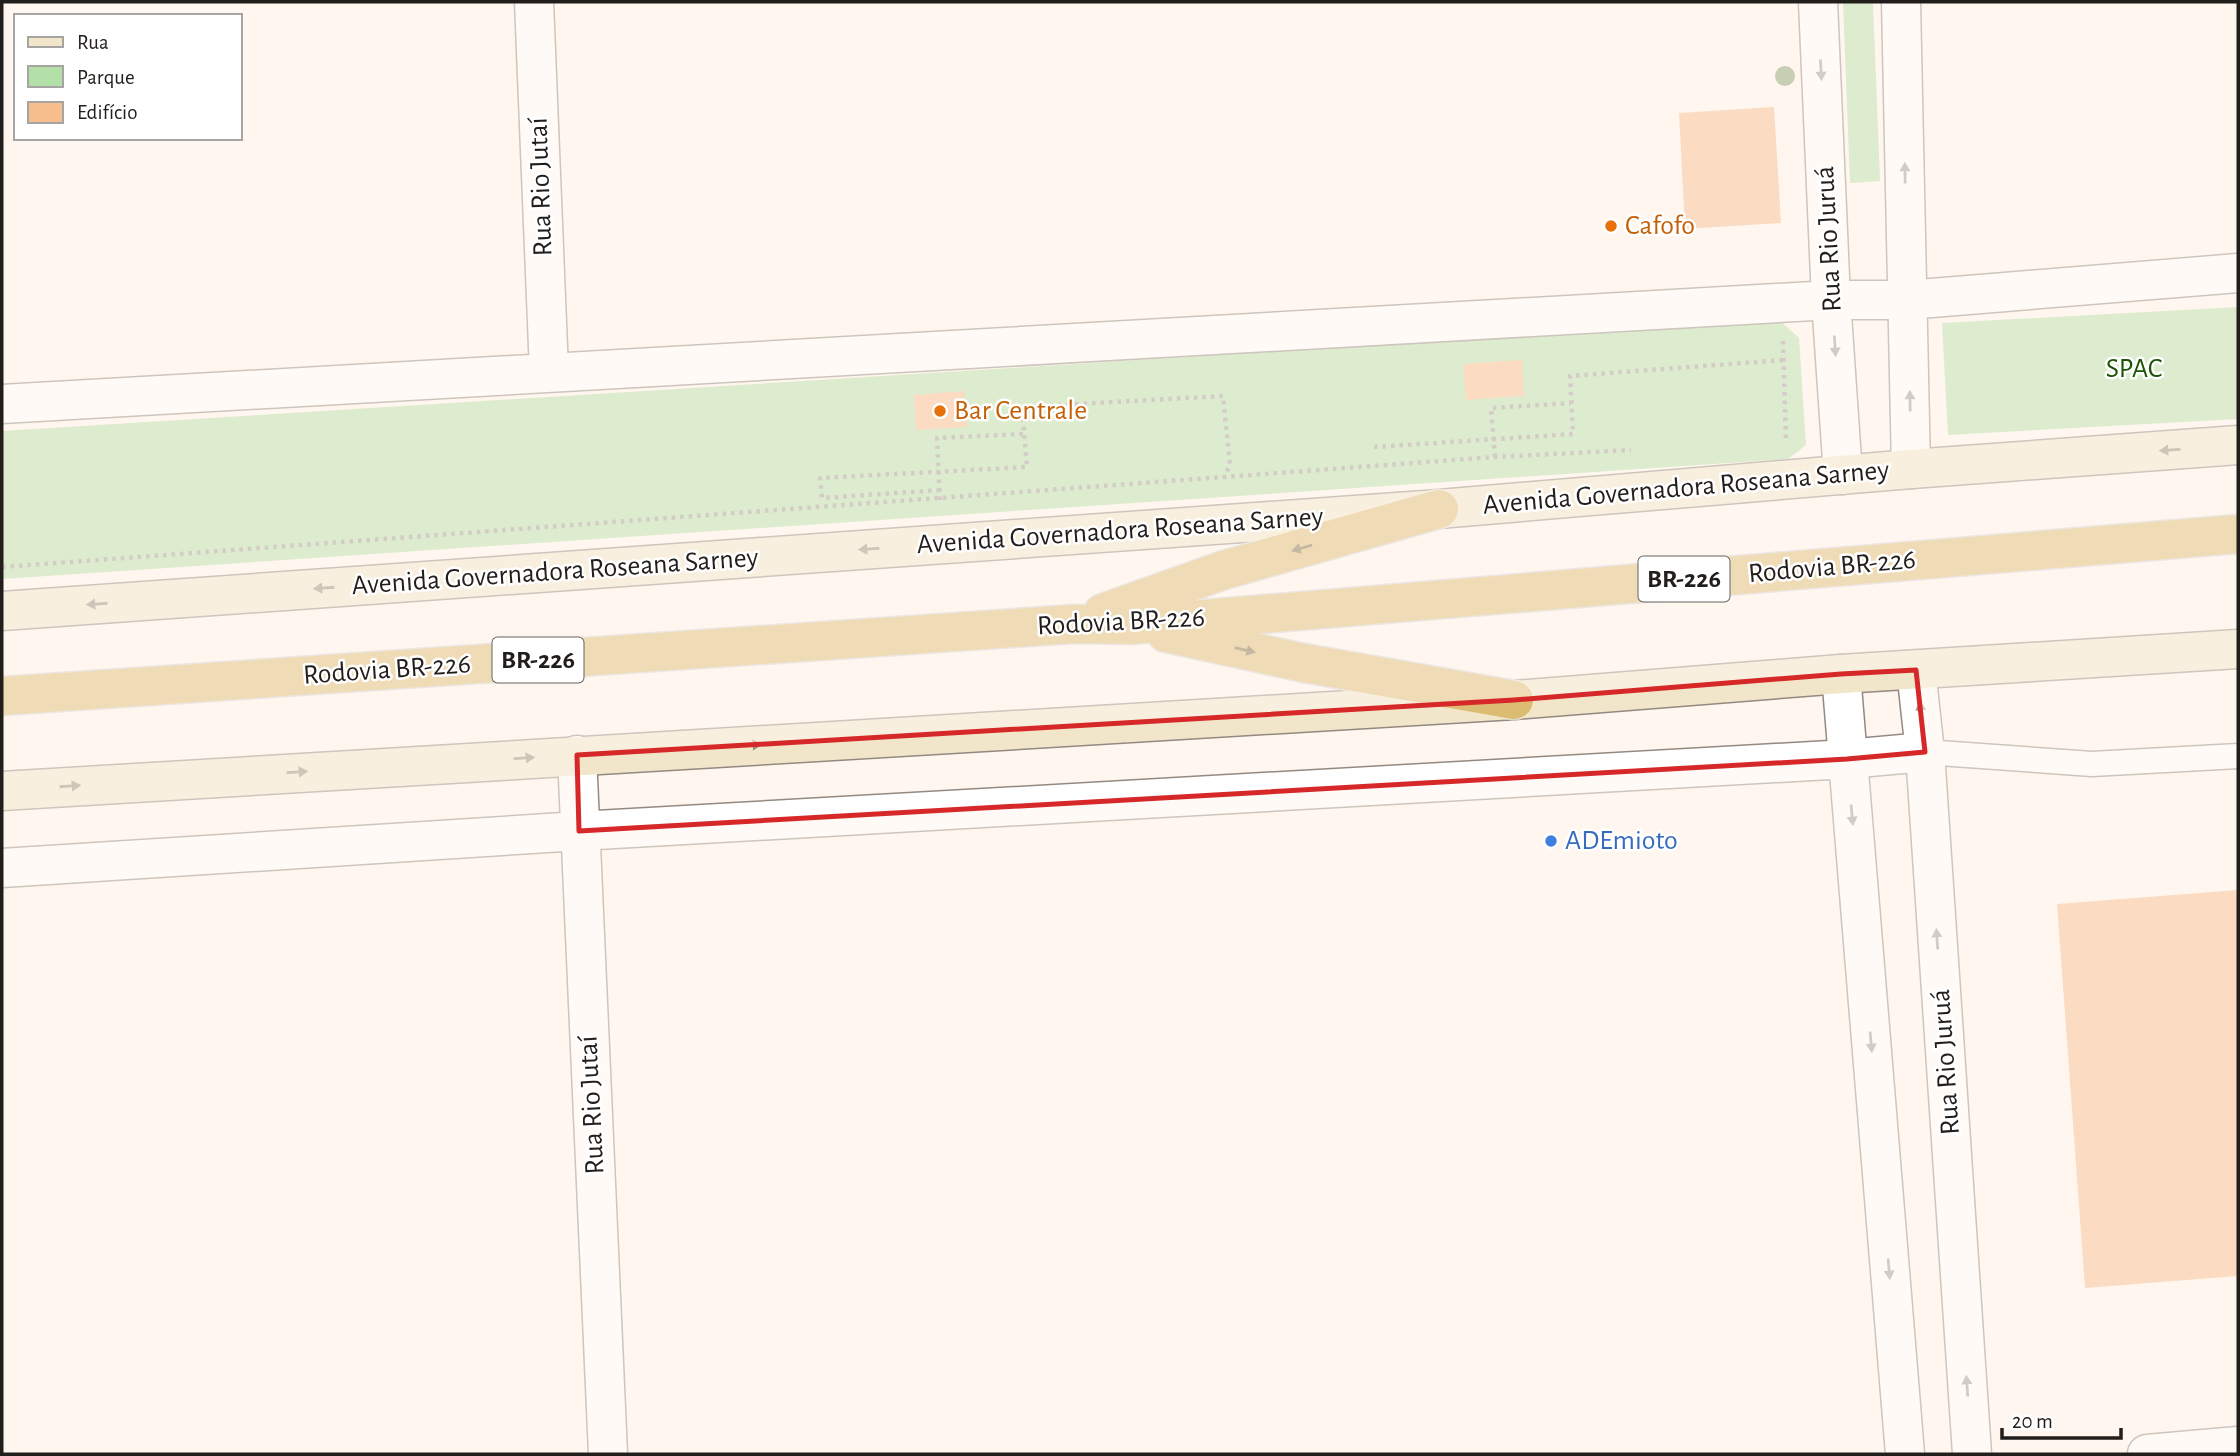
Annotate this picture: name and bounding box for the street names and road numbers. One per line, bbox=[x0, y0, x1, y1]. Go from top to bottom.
street label: Rua Rio Jutaí bbox=[525, 117, 557, 257]
street label: Rua Rio Juruá bbox=[1811, 165, 1847, 313]
street label: Avenida Governadora Roseana Sarney bbox=[1482, 456, 1890, 520]
street label: Avenida Governadora Roseana Sarney bbox=[916, 503, 1324, 559]
street label: Avenida Governadora Roseana Sarney bbox=[351, 544, 759, 600]
street label: Rodovia BR-226 bbox=[1747, 546, 1917, 588]
road number: BR-226 bbox=[1638, 556, 1730, 601]
street label: Rodovia BR-226 bbox=[1036, 604, 1206, 640]
road number: BR-226 bbox=[492, 638, 584, 682]
street label: Rodovia BR-226 bbox=[302, 650, 472, 690]
street label: Rua Rio Juruá bbox=[1927, 988, 1965, 1136]
street label: Rua Rio Jutaí bbox=[574, 1035, 610, 1175]

